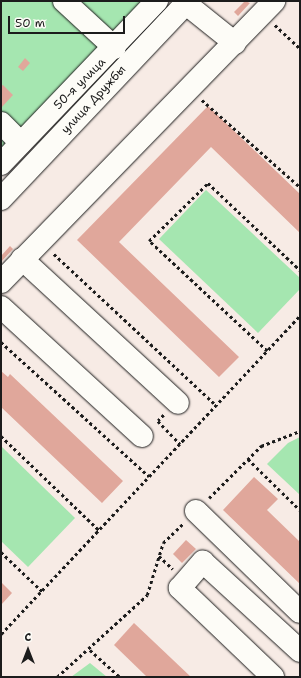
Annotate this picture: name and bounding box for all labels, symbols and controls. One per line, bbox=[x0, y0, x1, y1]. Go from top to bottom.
scale bar bbox=[10, 8, 127, 34]
text: 50 m bbox=[15, 15, 45, 31]
street label: 50-я улица bbox=[51, 55, 109, 113]
street label: улица Дружбы bbox=[59, 63, 129, 137]
north arrow bbox=[8, 630, 48, 670]
text: С bbox=[25, 630, 31, 645]

